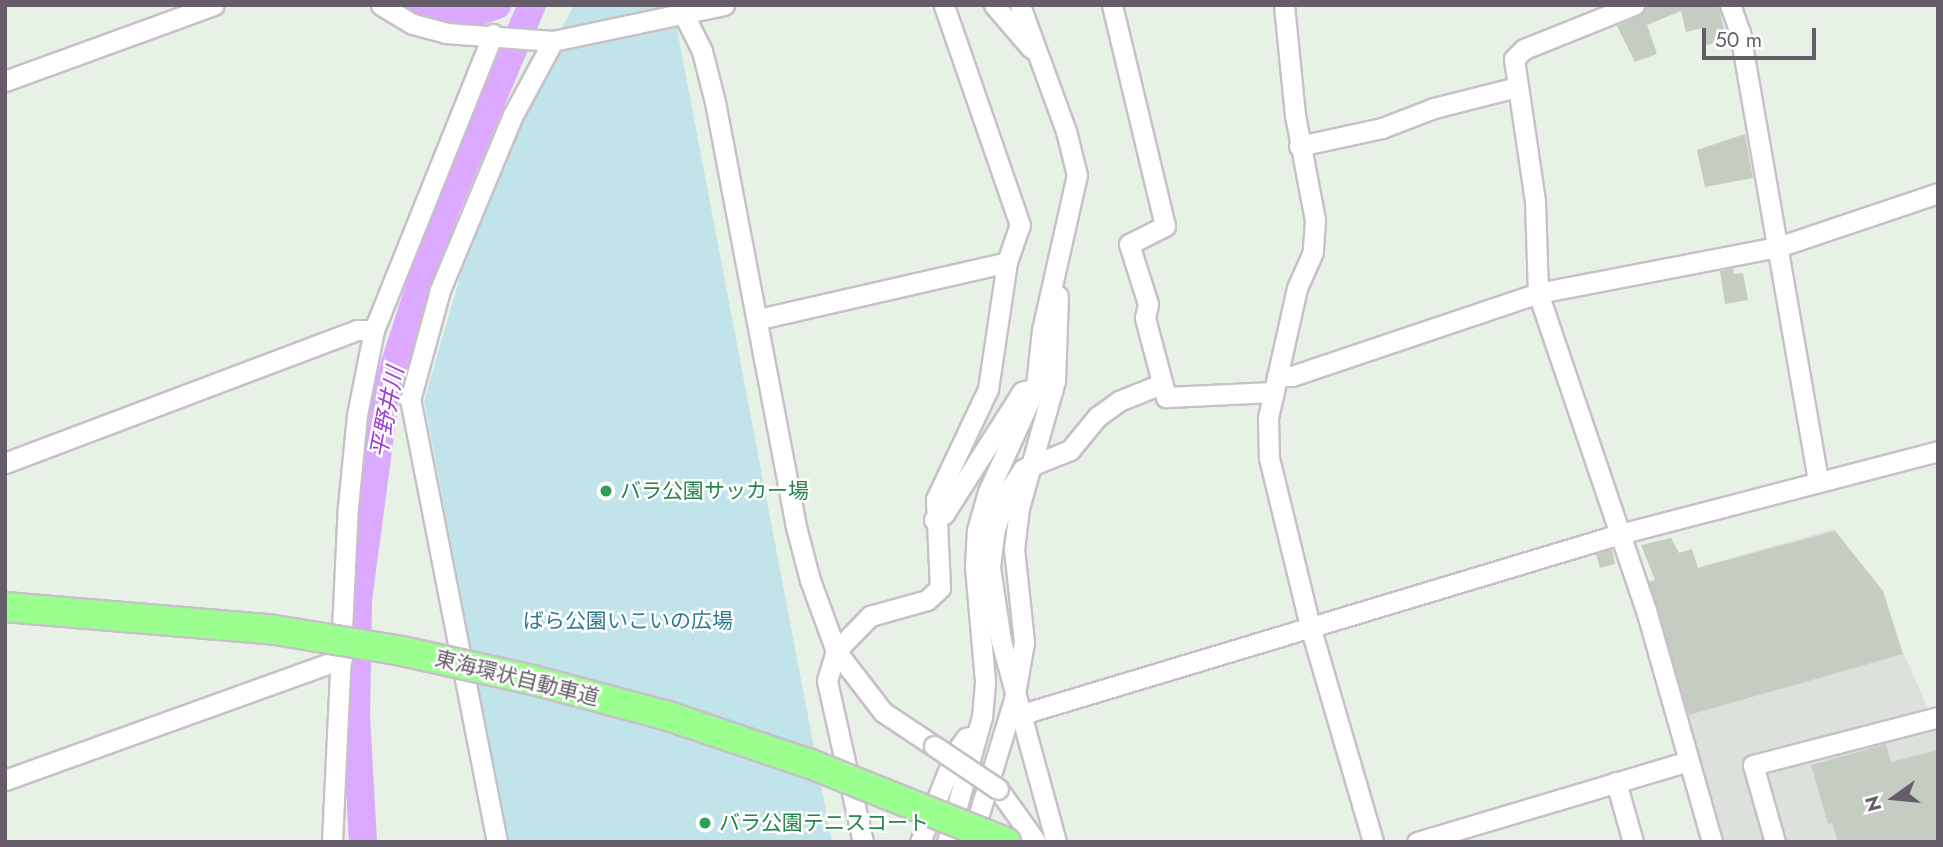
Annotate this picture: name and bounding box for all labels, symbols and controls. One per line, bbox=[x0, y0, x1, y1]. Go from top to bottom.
scale bar bbox=[1705, 14, 1819, 58]
text: 50 m bbox=[1715, 25, 1762, 55]
water label: 平野井川 bbox=[365, 364, 409, 460]
place label: バラ公園サッカー場 bbox=[620, 478, 809, 504]
marker: バラ公園サッカー場 bbox=[598, 483, 614, 499]
park label: ばら公園いこいの広場 bbox=[523, 608, 733, 634]
street label: 東海環状自動車道 bbox=[432, 645, 602, 711]
north arrow bbox=[1859, 763, 1929, 833]
text: N bbox=[1858, 793, 1888, 814]
place label: バラ公園テニスコート bbox=[719, 810, 929, 836]
marker: バラ公園テニスコート bbox=[697, 815, 713, 831]

